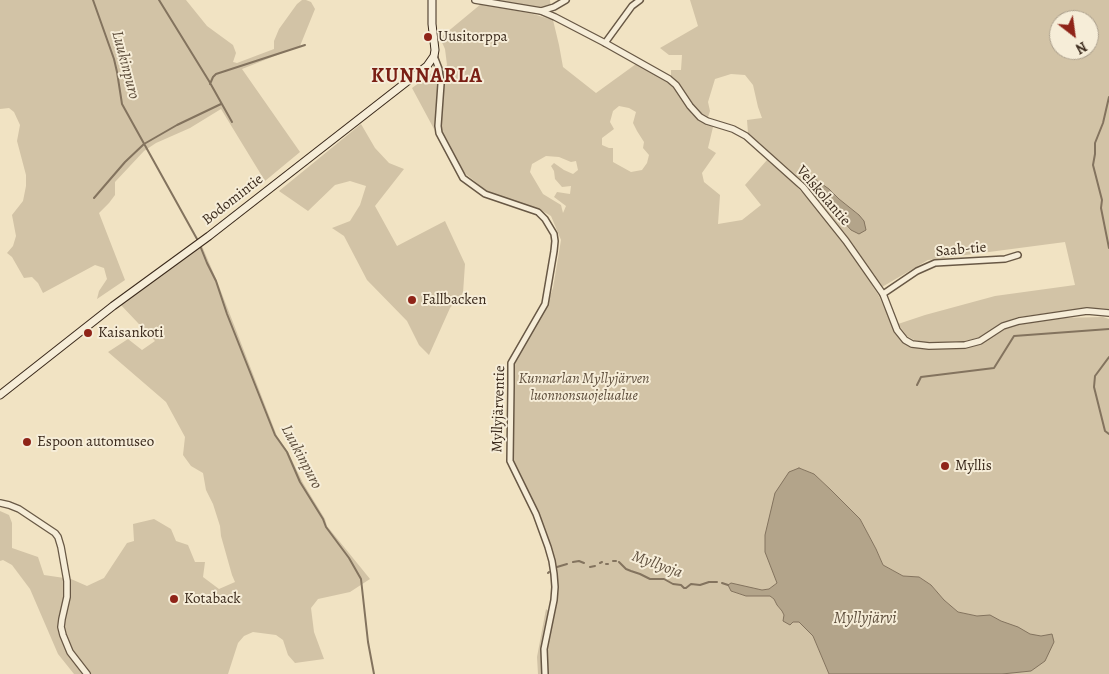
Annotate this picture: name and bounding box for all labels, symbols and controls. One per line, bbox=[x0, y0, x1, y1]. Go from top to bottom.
north arrow bbox=[1049, 10, 1099, 60]
place label: Uusitorppa bbox=[438, 28, 508, 46]
water label: Luukinpuro bbox=[107, 29, 143, 101]
marker: Uusitorppa bbox=[422, 31, 434, 43]
text: N bbox=[1072, 37, 1090, 58]
district label: KUNNARLA bbox=[370, 65, 484, 89]
street label: Velskolantie bbox=[792, 162, 854, 230]
street label: Bodomintie bbox=[199, 171, 267, 229]
street label: Saab-tie bbox=[935, 239, 987, 261]
place label: Fallbacken bbox=[422, 291, 486, 309]
marker: Fallbacken bbox=[406, 294, 418, 306]
place label: Kaisankoti bbox=[98, 324, 164, 342]
marker: Kaisankoti bbox=[82, 327, 94, 339]
street label: Myllyjärventie bbox=[488, 365, 510, 453]
park label: Kunnarlan Myllyjärven luonnonsuojelualue bbox=[518, 370, 650, 405]
water label: Luukinpuro bbox=[276, 422, 326, 492]
place label: Espoon automuseo bbox=[37, 433, 154, 451]
marker: Espoon automuseo bbox=[21, 436, 33, 448]
place label: Myllis bbox=[955, 457, 992, 475]
marker: Myllis bbox=[939, 460, 951, 472]
water label: Myllyoja bbox=[629, 547, 685, 583]
place label: Kotaback bbox=[184, 590, 241, 608]
marker: Kotaback bbox=[168, 593, 180, 605]
water label: Myllyjärvi bbox=[834, 609, 896, 629]

